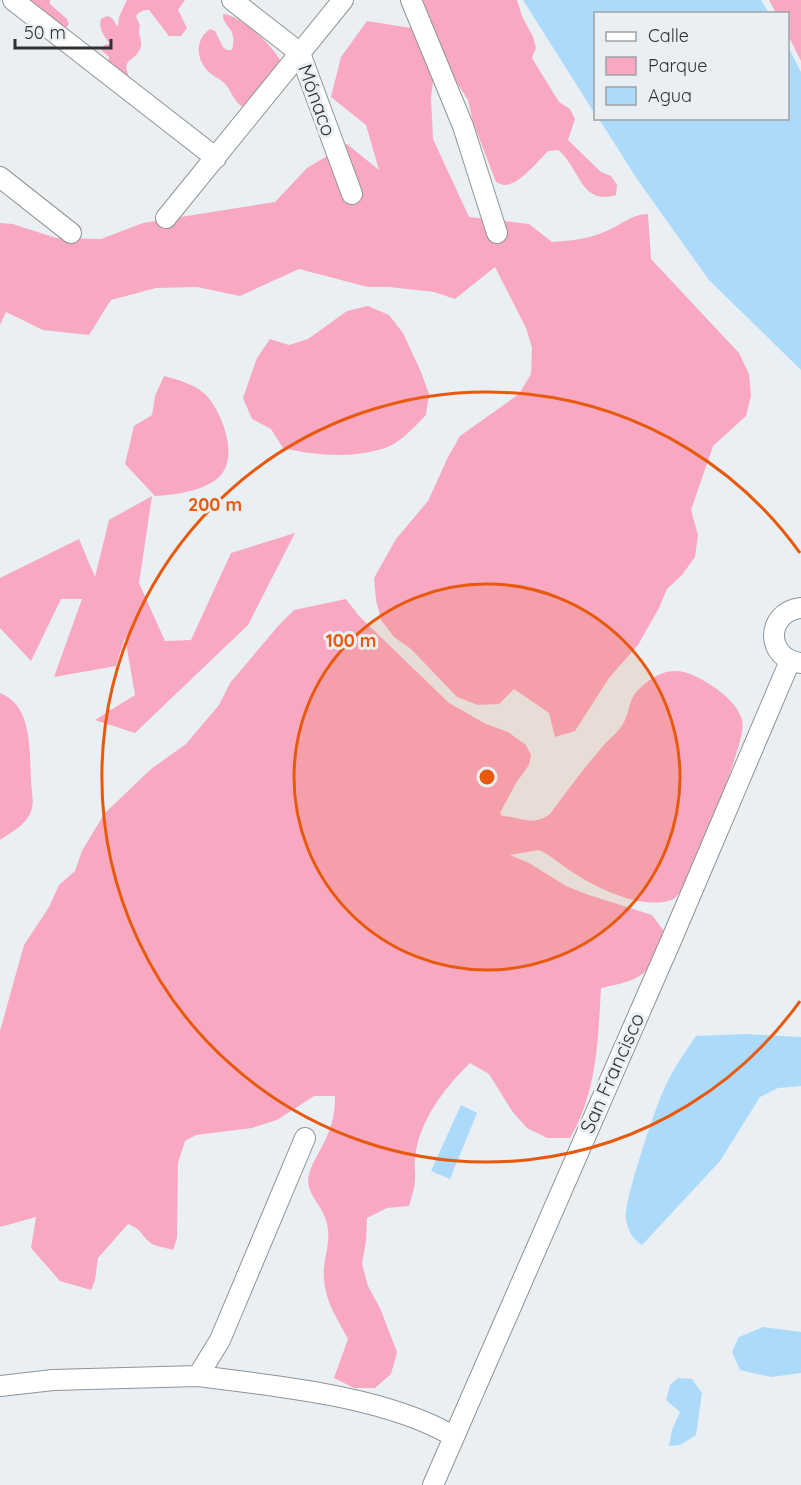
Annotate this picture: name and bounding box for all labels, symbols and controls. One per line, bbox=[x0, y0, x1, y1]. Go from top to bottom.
scale bar bbox=[15, 12, 111, 50]
legend bbox=[594, 12, 789, 120]
text: 50 m bbox=[24, 21, 66, 44]
text: Calle bbox=[648, 24, 689, 47]
text: Parque bbox=[648, 54, 707, 77]
street label: Mónaco bbox=[293, 60, 342, 139]
text: Agua bbox=[648, 84, 692, 107]
text: 200 m bbox=[188, 493, 242, 516]
text: 100 m bbox=[326, 629, 376, 652]
centre of rings bbox=[477, 767, 497, 787]
street label: San Francisco bbox=[574, 1009, 649, 1137]

